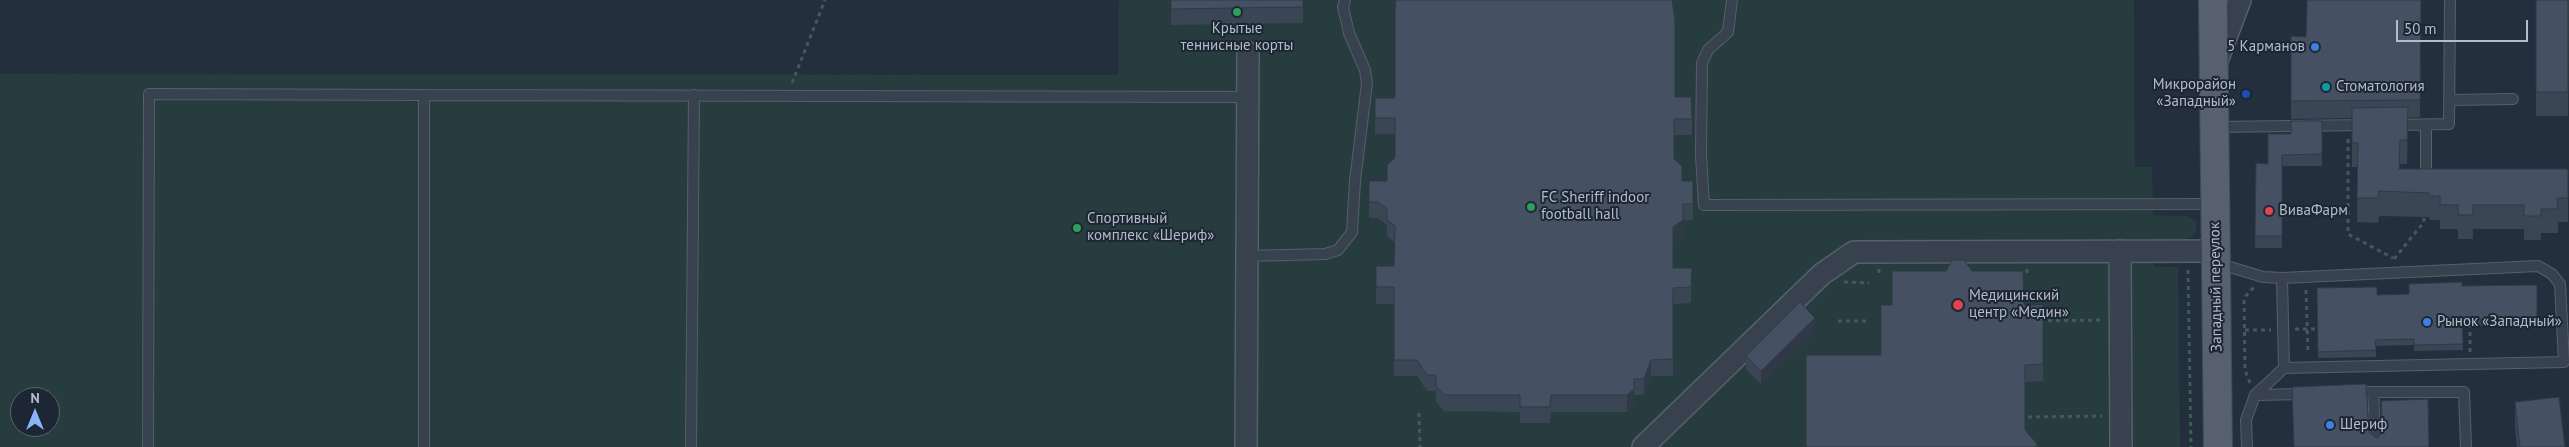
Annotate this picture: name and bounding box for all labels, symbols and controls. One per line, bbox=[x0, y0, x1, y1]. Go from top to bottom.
marker: Крытые теннисные корты bbox=[1231, 6, 1243, 18]
scale bar bbox=[2399, 10, 2532, 42]
text: 50 m bbox=[2404, 19, 2437, 38]
place label: Крытые теннисные корты bbox=[1181, 20, 1293, 55]
place label: 5 Карманов bbox=[2227, 38, 2305, 56]
marker: 5 Карманов bbox=[2309, 41, 2321, 53]
place label: Микрорайон «Западный» bbox=[2153, 76, 2236, 111]
place label: Стоматология bbox=[2336, 78, 2425, 96]
marker: Стоматология bbox=[2320, 81, 2332, 93]
marker: Микрорайон «Западный» bbox=[2240, 88, 2252, 100]
place label: FC Sheriff indoor football hall bbox=[1541, 189, 1649, 224]
marker: FC Sheriff indoor football hall bbox=[1525, 201, 1537, 213]
place label: ВиваФарм bbox=[2279, 202, 2348, 220]
marker: ВиваФарм bbox=[2263, 205, 2275, 217]
place label: Спортивный комплекс «Шериф» bbox=[1087, 210, 1214, 245]
marker: Спортивный комплекс «Шериф» bbox=[1071, 222, 1083, 234]
street label: Западный переулок bbox=[2206, 222, 2226, 352]
place label: Медицинский центр «Медин» bbox=[1969, 287, 2069, 322]
marker: Медицинский центр «Медин» bbox=[1951, 298, 1965, 312]
place label: Рынок «Западный» bbox=[2437, 313, 2562, 331]
marker: Рынок «Западный» bbox=[2421, 316, 2433, 328]
north arrow bbox=[10, 387, 60, 437]
text: N bbox=[30, 389, 40, 407]
place label: Шериф bbox=[2340, 416, 2387, 434]
marker: Шериф bbox=[2324, 419, 2336, 431]

